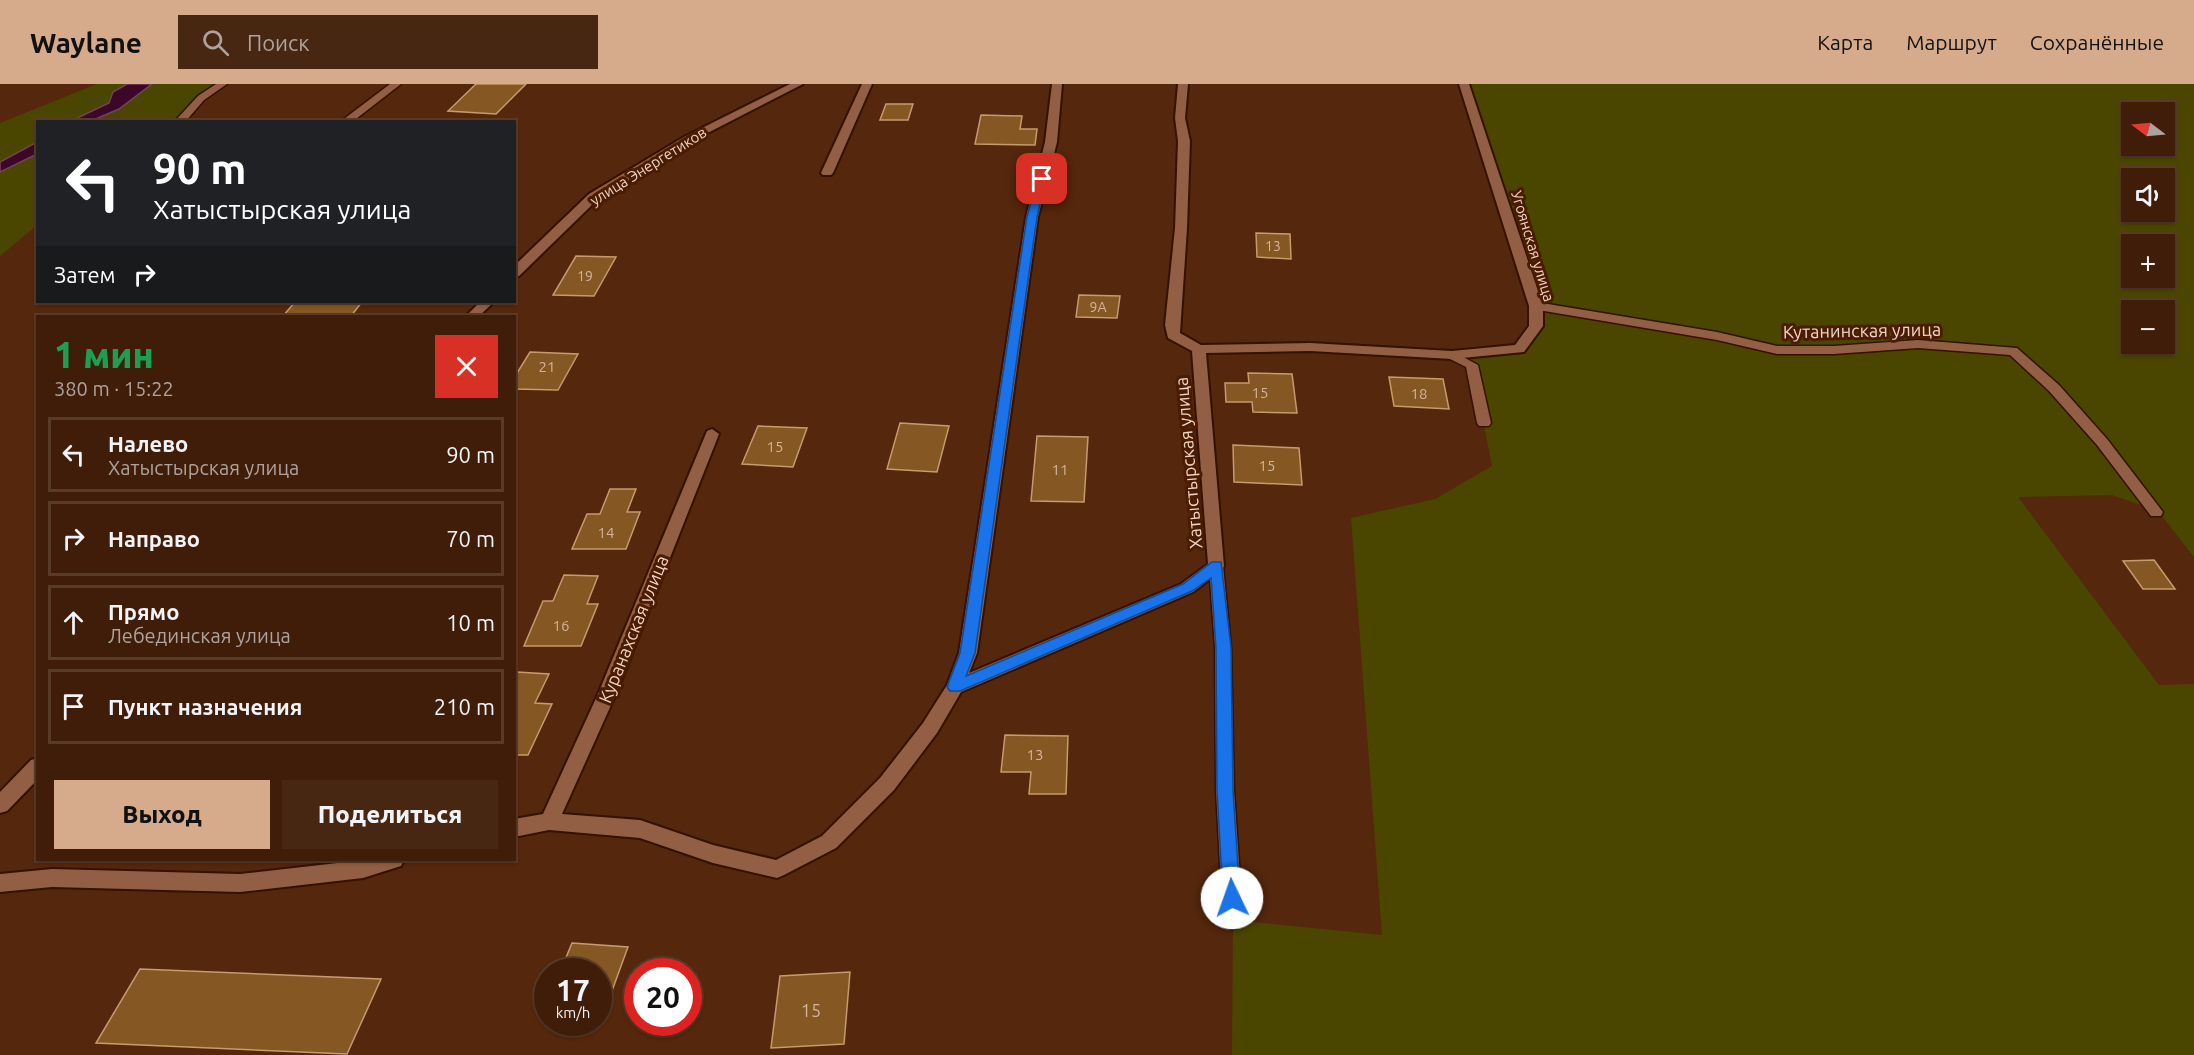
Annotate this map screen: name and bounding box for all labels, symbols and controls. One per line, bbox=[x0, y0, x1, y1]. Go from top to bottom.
search box bbox=[178, 15, 598, 69]
icon: search bbox=[199, 26, 232, 59]
text: Waylane bbox=[30, 27, 142, 58]
text: Поиск bbox=[247, 30, 310, 55]
text: Карта bbox=[1817, 30, 1873, 54]
text: Маршрут bbox=[1906, 30, 1997, 54]
text: Сохранённые bbox=[2030, 30, 2164, 54]
north arrow bbox=[2121, 102, 2175, 156]
map controls bbox=[2121, 102, 2175, 354]
street label: улица Энергетиков bbox=[587, 123, 709, 209]
icon: left bbox=[54, 144, 132, 222]
text: 90 m bbox=[153, 145, 247, 192]
pin bbox=[1016, 153, 1067, 204]
icon: arrive bbox=[1025, 162, 1058, 195]
button: sound bbox=[2121, 168, 2175, 222]
street label: Угоянская улица bbox=[1508, 189, 1558, 303]
text: Хатыстырская улица bbox=[153, 194, 411, 224]
button: + bbox=[2121, 234, 2175, 288]
house number: 13 bbox=[1265, 238, 1281, 254]
icon: right bbox=[128, 258, 161, 291]
text: Затем bbox=[54, 262, 116, 287]
house number: 19 bbox=[577, 268, 593, 284]
house number: 9А bbox=[1090, 299, 1107, 315]
button: − bbox=[2121, 300, 2175, 354]
street label: Кутанинская улица bbox=[1783, 319, 1941, 341]
text: 1 мин bbox=[54, 334, 154, 375]
button: close bbox=[435, 335, 498, 398]
house number: 21 bbox=[539, 358, 555, 375]
street label: Хатыстырская улица bbox=[1171, 376, 1205, 550]
text: 380 m · 15:22 bbox=[54, 377, 174, 400]
house number: 15 bbox=[1252, 384, 1268, 401]
house number: 18 bbox=[1411, 385, 1427, 402]
text: Налево bbox=[108, 431, 188, 456]
icon: left bbox=[57, 438, 90, 471]
house number: 15 bbox=[767, 438, 783, 455]
text: 90 m bbox=[446, 442, 495, 467]
text: Хатыстырская улица bbox=[108, 456, 299, 479]
house number: 15 bbox=[1259, 457, 1275, 474]
house number: 11 bbox=[1052, 461, 1068, 478]
icon: right bbox=[57, 522, 90, 555]
house number: 14 bbox=[598, 524, 614, 541]
text: Направо bbox=[108, 526, 200, 551]
text: 70 m bbox=[446, 526, 495, 551]
street label: Куранахская улица bbox=[594, 552, 672, 706]
text: Прямо bbox=[108, 599, 179, 624]
icon: ahead bbox=[57, 606, 90, 639]
text: 10 m bbox=[446, 610, 495, 635]
house number: 16 bbox=[553, 617, 569, 634]
text: Лебединская улица bbox=[108, 624, 291, 647]
icon: arrive bbox=[57, 690, 90, 723]
text: Пункт назначения bbox=[108, 694, 302, 719]
text: 210 m bbox=[434, 694, 495, 719]
house number: 13 bbox=[1027, 746, 1043, 763]
button: Выход bbox=[54, 780, 270, 849]
button: Поделиться bbox=[282, 780, 498, 849]
position arrow bbox=[1200, 866, 1264, 930]
speed limit sign: 20 bbox=[624, 958, 702, 1036]
text: 17 bbox=[556, 973, 590, 1007]
house number: 15 bbox=[801, 1000, 821, 1020]
text: km/h bbox=[556, 1004, 590, 1021]

